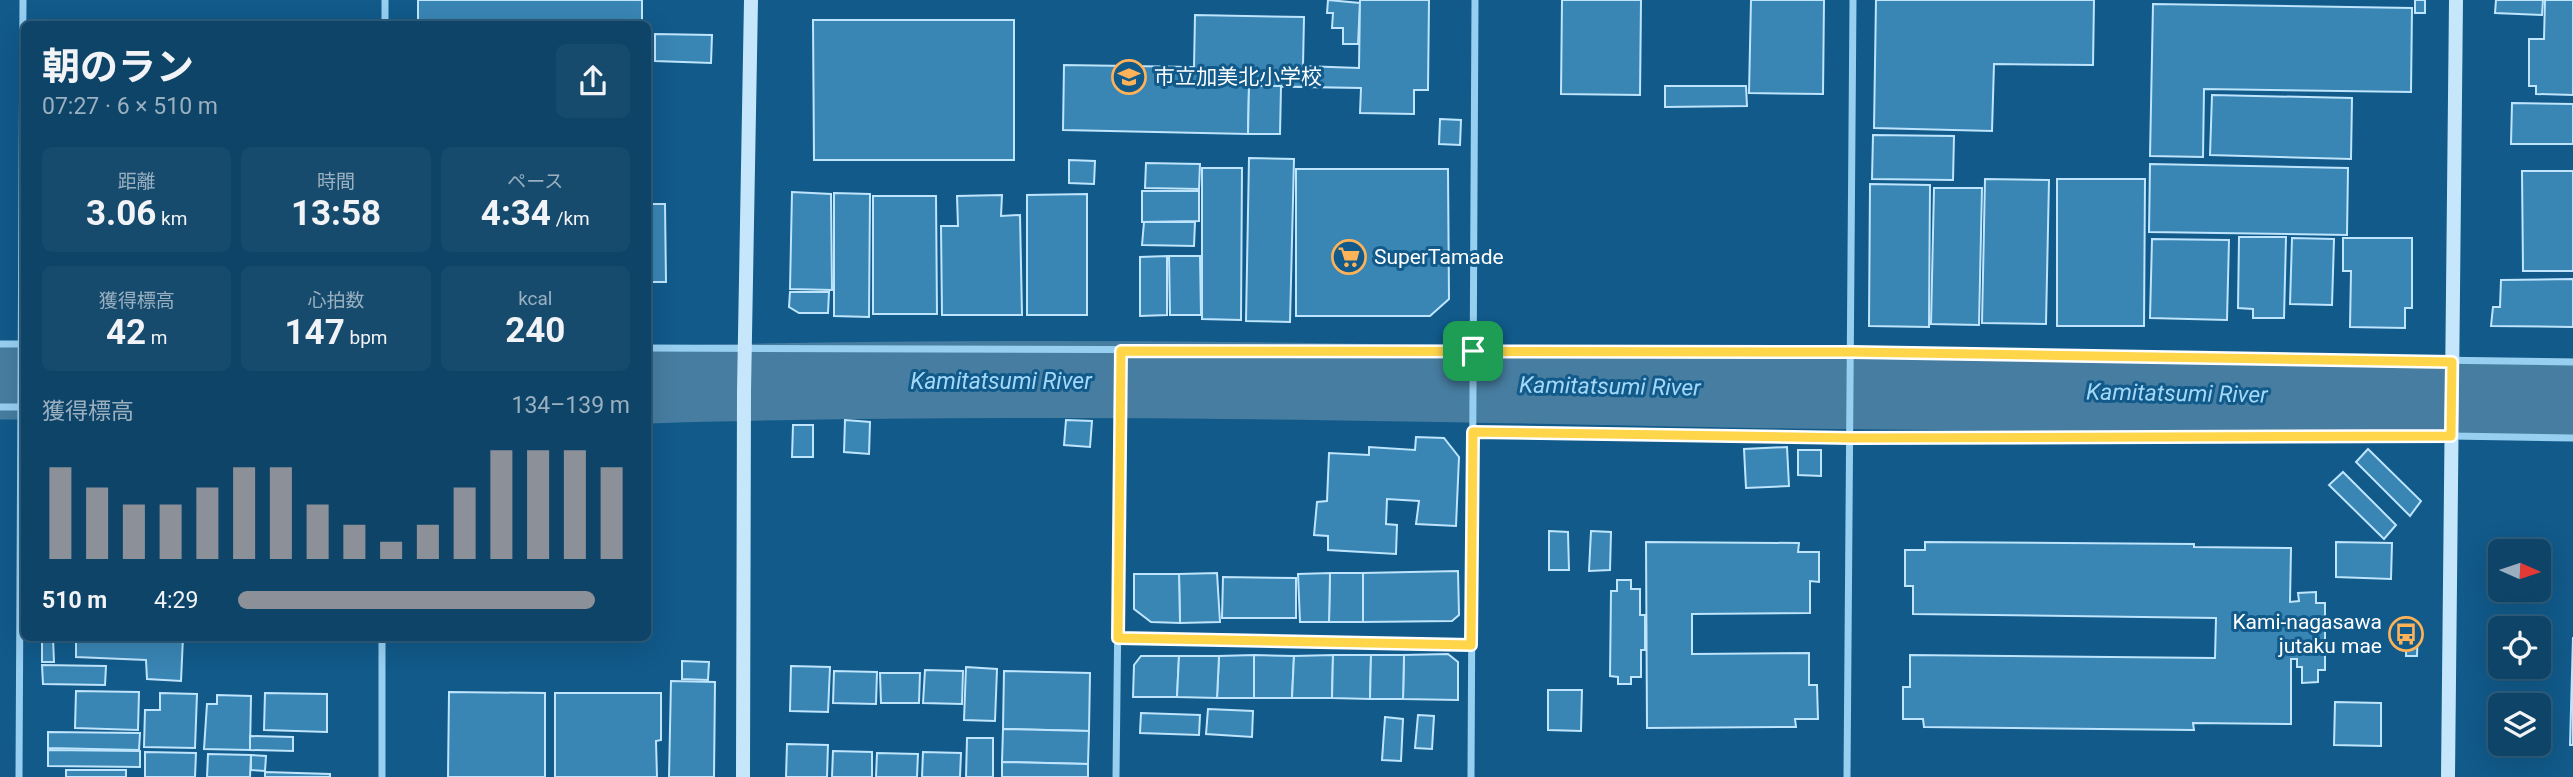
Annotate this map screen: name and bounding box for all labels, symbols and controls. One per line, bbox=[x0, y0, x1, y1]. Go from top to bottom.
button: share bbox=[556, 44, 630, 118]
text: 朝のラン bbox=[42, 45, 194, 89]
school or university icon: 市立加美北小学校 bbox=[1110, 58, 1148, 96]
place label: 市立加美北小学校 bbox=[1154, 65, 1322, 89]
text: 07:27 · 6 × 510 m bbox=[42, 93, 218, 120]
text: 距離 bbox=[118, 170, 156, 193]
text: 時間 bbox=[317, 170, 355, 193]
text: ペース bbox=[507, 170, 563, 193]
text: 3.06 bbox=[86, 193, 156, 234]
text: 13:58 bbox=[291, 193, 381, 234]
text: 4:34 bbox=[481, 193, 551, 234]
text: km bbox=[156, 207, 187, 230]
text: /km bbox=[551, 207, 590, 230]
supermarket icon: SuperTamade bbox=[1330, 238, 1368, 276]
place label: SuperTamade bbox=[1374, 245, 1504, 269]
text: kcal bbox=[518, 287, 553, 310]
text: 獲得標高 bbox=[99, 289, 175, 312]
text: 心拍数 bbox=[307, 289, 365, 312]
text: 240 bbox=[505, 310, 565, 351]
text: 42 bbox=[106, 312, 146, 353]
text: 147 bbox=[285, 312, 345, 353]
pin bbox=[1443, 321, 1503, 381]
text: m bbox=[146, 326, 167, 349]
text: bpm bbox=[345, 326, 387, 349]
icon: arrive bbox=[1454, 332, 1492, 370]
water label: Kamitatsumi River bbox=[910, 368, 1093, 395]
water label: Kamitatsumi River bbox=[1519, 371, 1702, 402]
water label: Kamitatsumi River bbox=[2086, 378, 2269, 409]
text: 134–139 m bbox=[511, 392, 630, 419]
text: 獲得標高 bbox=[42, 398, 134, 425]
north arrow bbox=[2488, 539, 2552, 602]
map controls bbox=[2488, 539, 2551, 756]
text: 510 m bbox=[42, 587, 107, 614]
text: 4:29 bbox=[154, 587, 198, 614]
place label: Kami-nagasawa jutaku mae bbox=[2232, 610, 2382, 658]
bus stop icon: Kami-nagasawa jutaku mae bbox=[2387, 615, 2425, 653]
button: locate bbox=[2488, 616, 2551, 679]
button: layers bbox=[2488, 693, 2551, 756]

